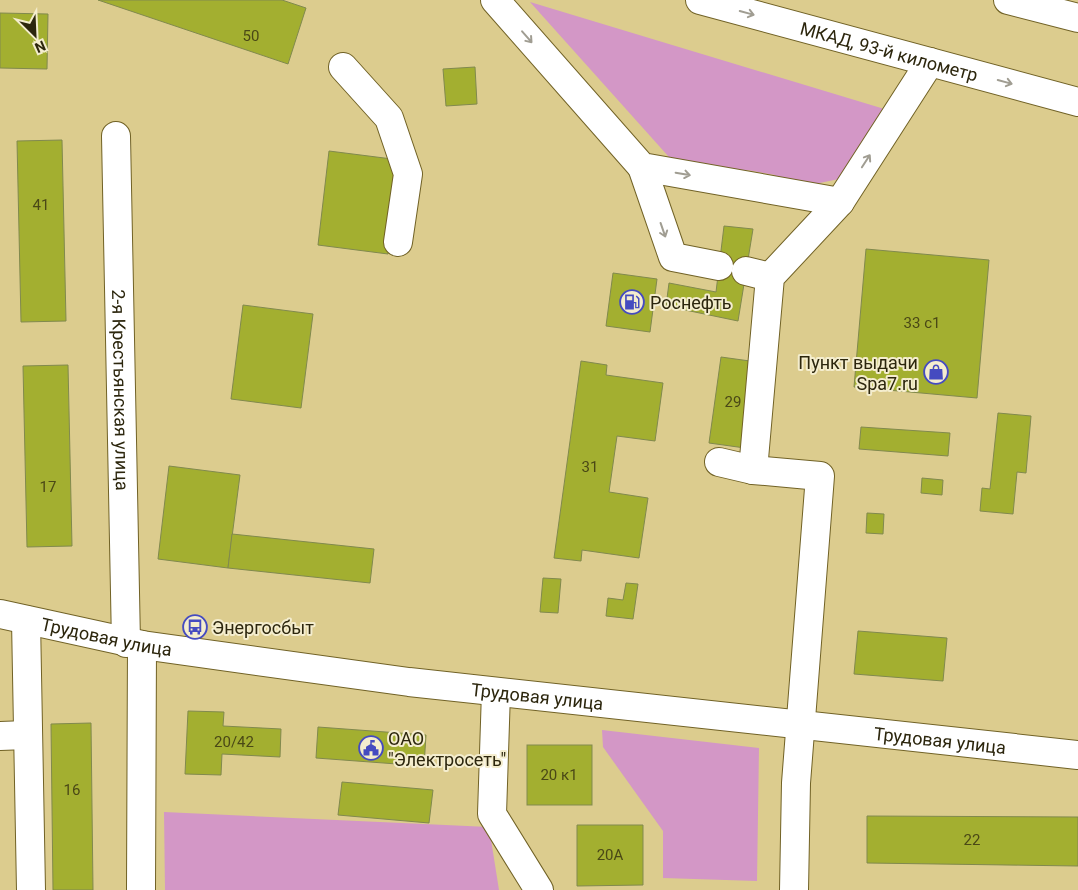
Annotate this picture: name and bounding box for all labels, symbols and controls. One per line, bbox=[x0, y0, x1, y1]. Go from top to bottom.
one-way arrow bbox=[738, 9, 754, 18]
north arrow bbox=[10, 10, 60, 60]
street label: МКАД, 93-й километр bbox=[798, 17, 980, 85]
house number: 50 bbox=[243, 27, 259, 45]
one-way arrow bbox=[521, 30, 533, 43]
text: N bbox=[33, 38, 48, 56]
one-way arrow bbox=[997, 78, 1013, 88]
one-way arrow bbox=[861, 154, 871, 168]
one-way arrow bbox=[674, 170, 690, 180]
house number: 41 bbox=[33, 196, 49, 214]
one-way arrow bbox=[659, 222, 669, 238]
street label: 2-я Крестьянская улица bbox=[109, 289, 133, 491]
fuel station icon: Роснефть bbox=[619, 289, 645, 315]
place label: Роснефть bbox=[650, 292, 732, 313]
house number: 33 с1 bbox=[904, 314, 940, 332]
place label: Пункт выдачи Spa7.ru bbox=[798, 352, 918, 394]
shop icon: Пункт выдачи Spa7.ru bbox=[923, 359, 949, 385]
house number: 29 bbox=[725, 393, 741, 411]
house number: 31 bbox=[582, 458, 598, 476]
house number: 17 bbox=[40, 478, 56, 496]
street label: Трудовая улица bbox=[39, 613, 173, 660]
bus stop icon: Энергосбыт bbox=[182, 614, 208, 640]
place label: Энергосбыт bbox=[212, 617, 314, 638]
street label: Трудовая улица bbox=[470, 678, 605, 714]
street label: Трудовая улица bbox=[873, 722, 1007, 758]
place label: ОАО "Электросеть" bbox=[388, 728, 506, 770]
house number: 20/42 bbox=[214, 733, 254, 751]
public building icon: ОАО "Электросеть" bbox=[358, 735, 384, 761]
house number: 20 к1 bbox=[540, 766, 578, 784]
house number: 16 bbox=[64, 781, 80, 799]
house number: 22 bbox=[964, 831, 980, 849]
house number: 20А bbox=[597, 846, 624, 864]

